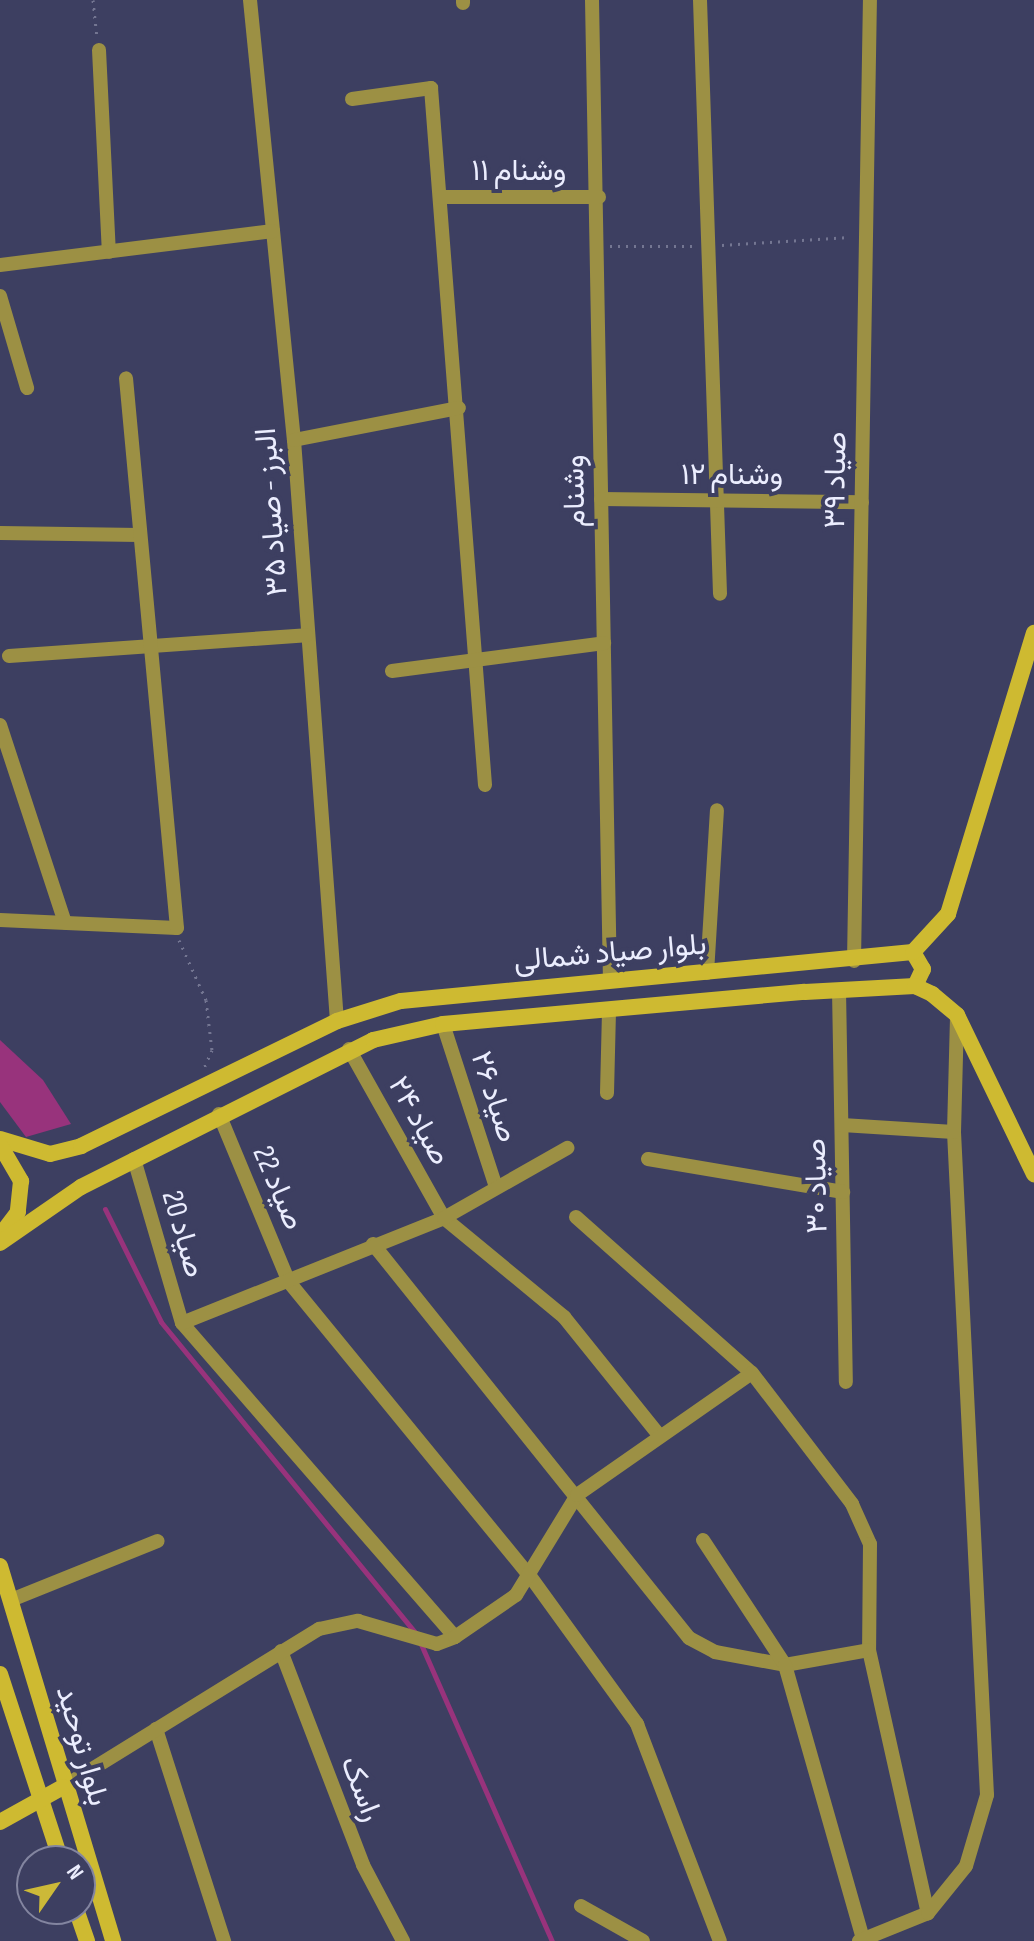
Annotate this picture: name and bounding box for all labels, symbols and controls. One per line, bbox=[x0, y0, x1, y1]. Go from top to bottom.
street label: وشنام ۱۱ bbox=[472, 153, 566, 189]
street label: البرز - صیاد ۳۵ bbox=[248, 427, 296, 597]
street label: صیاد ۳۹ bbox=[817, 431, 855, 529]
street label: وشنام bbox=[556, 454, 594, 528]
street label: وشنام ۱۲ bbox=[681, 457, 783, 493]
street label: بلوار صیاد شمالی bbox=[512, 927, 708, 979]
street label: صیاد ۲۶ bbox=[462, 1047, 526, 1147]
street label: صیاد ۲۴ bbox=[380, 1070, 458, 1172]
street label: صیاد ۳۰ bbox=[798, 1138, 836, 1234]
street label: صیاد 22 bbox=[244, 1141, 312, 1235]
street label: صیاد 20 bbox=[153, 1186, 213, 1282]
street label: بلوار توحید bbox=[48, 1682, 116, 1810]
street label: راسک bbox=[332, 1751, 390, 1827]
north arrow bbox=[16, 1845, 96, 1925]
text: N bbox=[60, 1860, 89, 1885]

